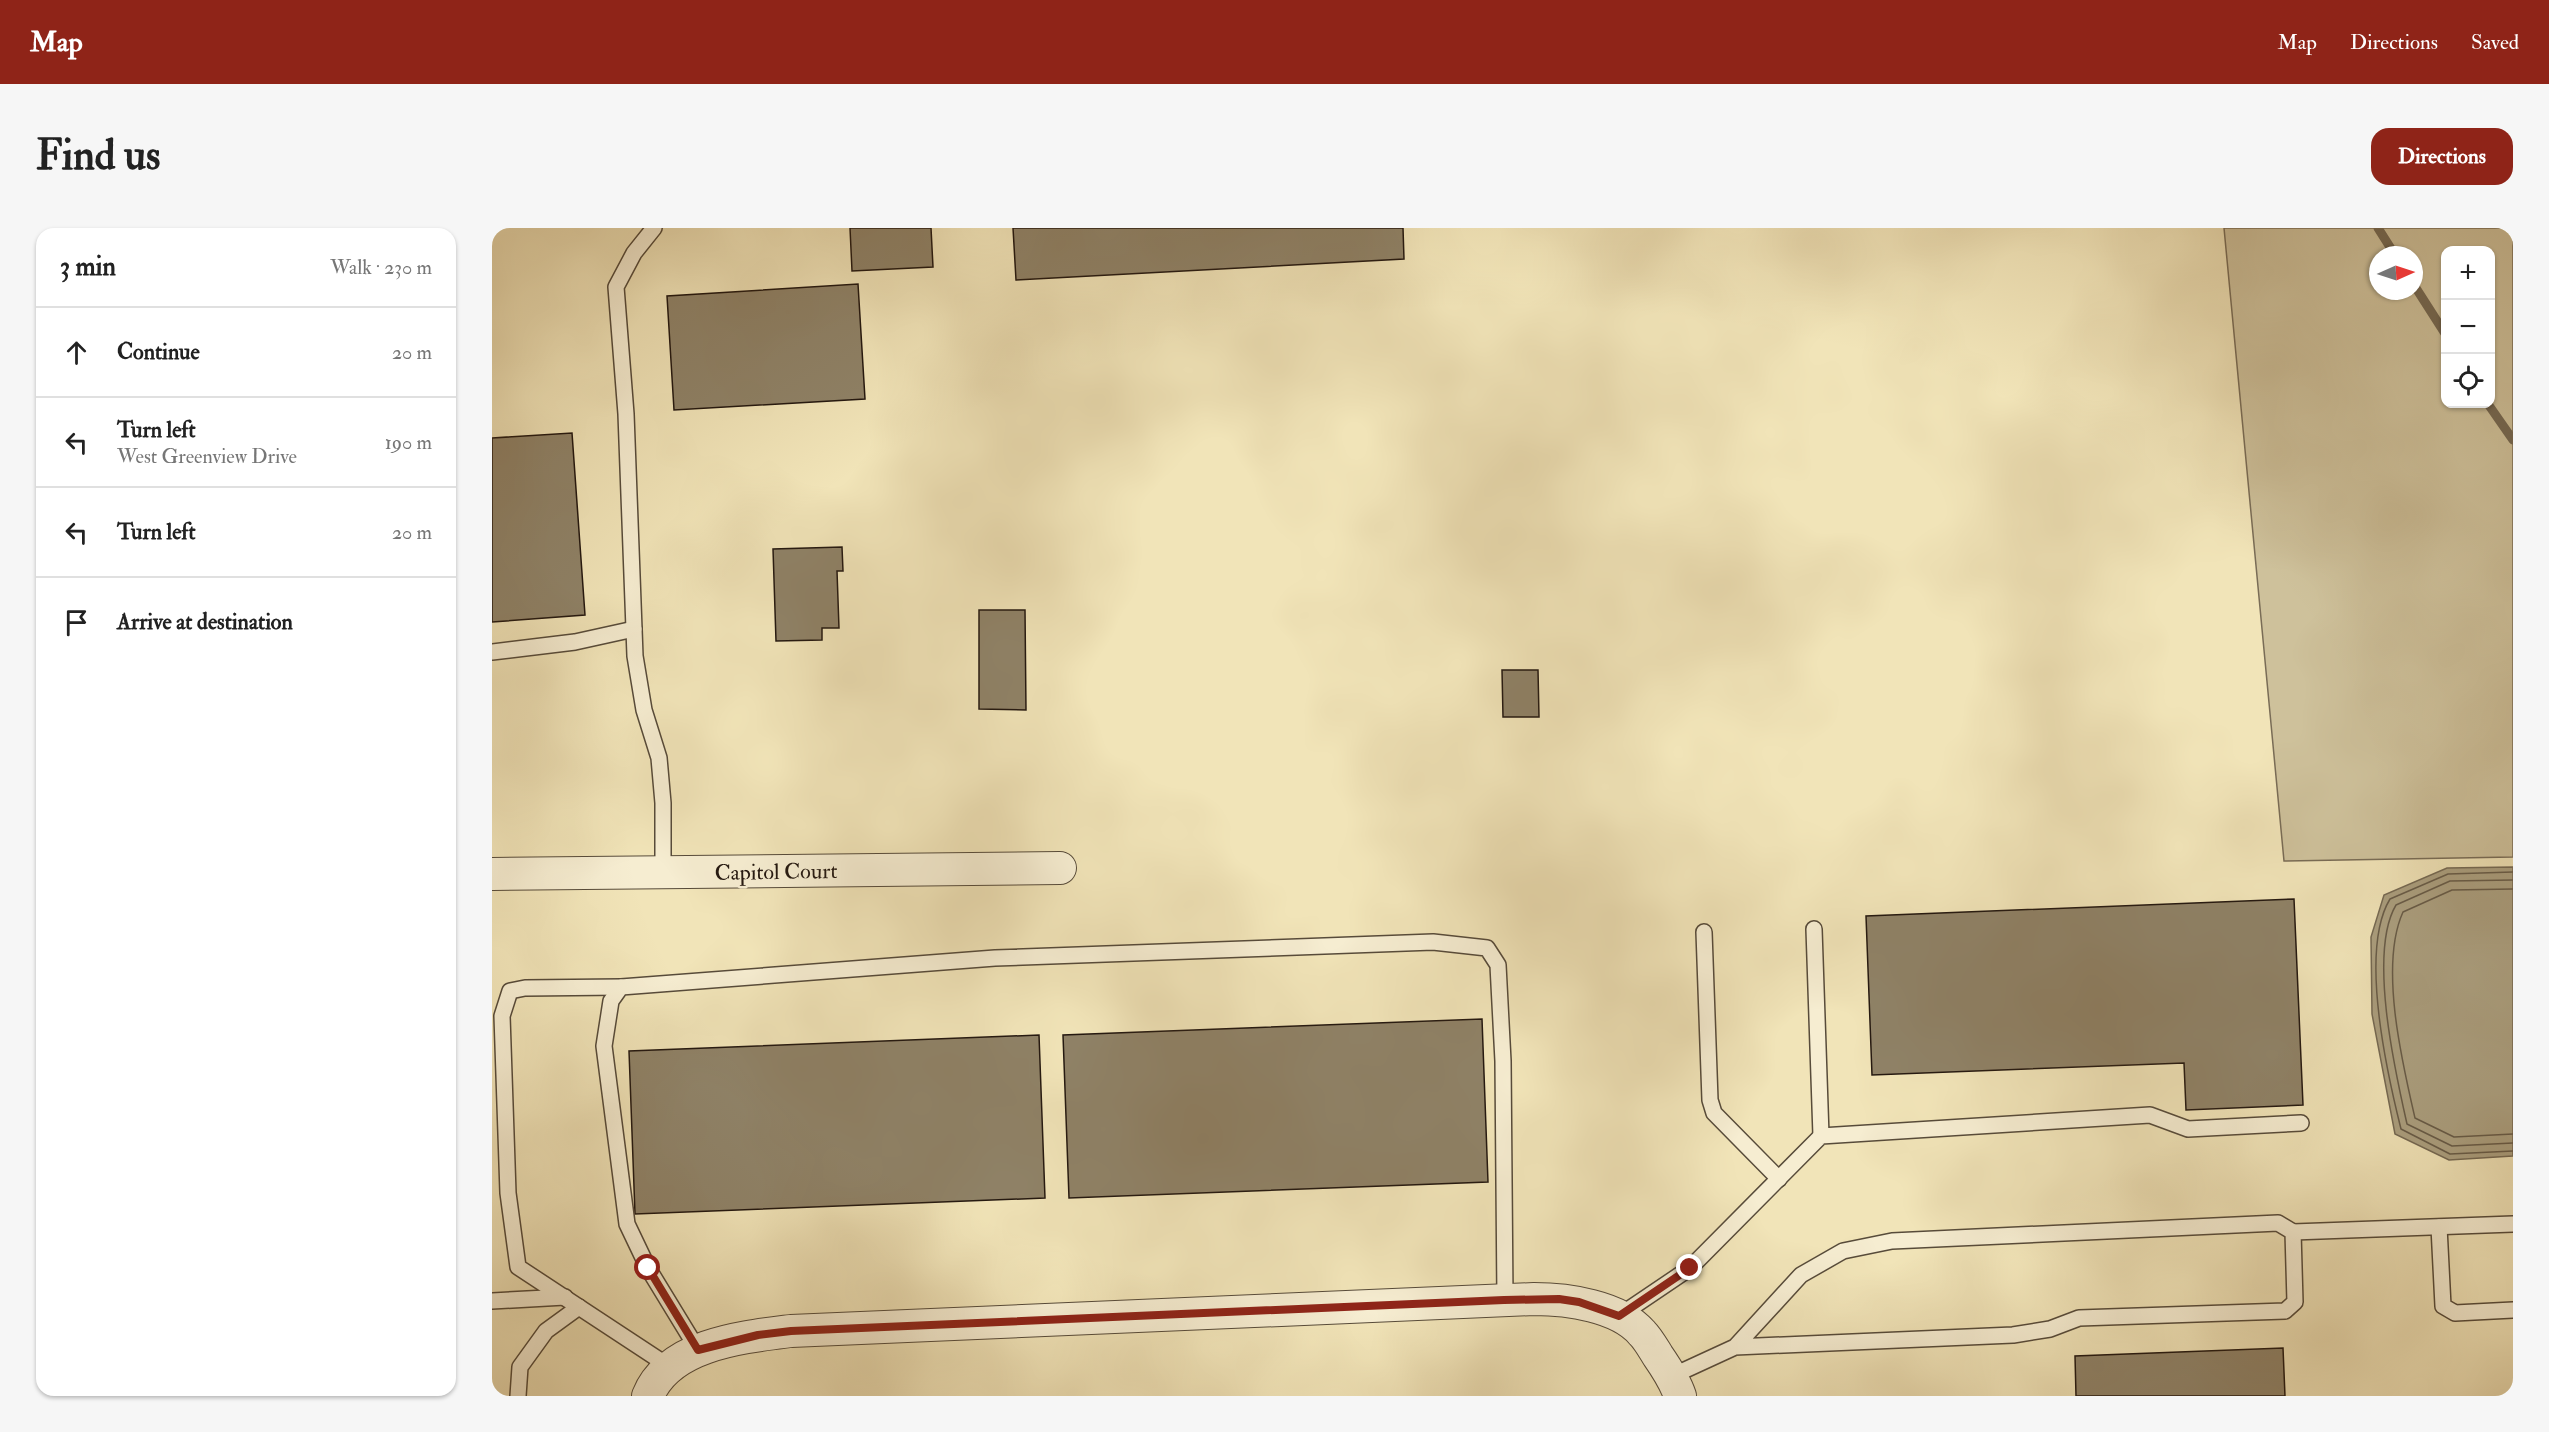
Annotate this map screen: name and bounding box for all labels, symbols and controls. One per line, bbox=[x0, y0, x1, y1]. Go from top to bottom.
text: Map bbox=[30, 25, 83, 60]
text: Map bbox=[2277, 29, 2317, 56]
text: Directions bbox=[2350, 29, 2438, 56]
text: Saved bbox=[2471, 29, 2519, 56]
button: Directions bbox=[2371, 128, 2513, 185]
text: Find us bbox=[36, 130, 160, 182]
north arrow bbox=[2369, 246, 2423, 300]
map controls bbox=[2441, 246, 2495, 408]
button: + bbox=[2441, 246, 2495, 300]
text: 3 min bbox=[60, 251, 116, 283]
text: Walk · 230 m bbox=[330, 255, 432, 280]
button: − bbox=[2441, 300, 2495, 354]
icon: ahead bbox=[60, 336, 93, 369]
text: Continue bbox=[117, 338, 200, 366]
text: 20 m bbox=[392, 340, 432, 365]
button: locate bbox=[2441, 354, 2495, 408]
text: Turn left bbox=[117, 416, 196, 444]
icon: left bbox=[60, 426, 93, 459]
text: 190 m bbox=[385, 430, 432, 455]
text: West Greenview Drive bbox=[117, 444, 297, 469]
icon: left bbox=[60, 516, 93, 549]
text: Turn left bbox=[117, 518, 196, 546]
text: 20 m bbox=[392, 520, 432, 545]
icon: arrive bbox=[60, 606, 93, 639]
text: Arrive at destination bbox=[117, 608, 293, 636]
street label: Capitol Court bbox=[714, 857, 838, 888]
route start bbox=[634, 1254, 660, 1280]
route end bbox=[1676, 1254, 1702, 1280]

